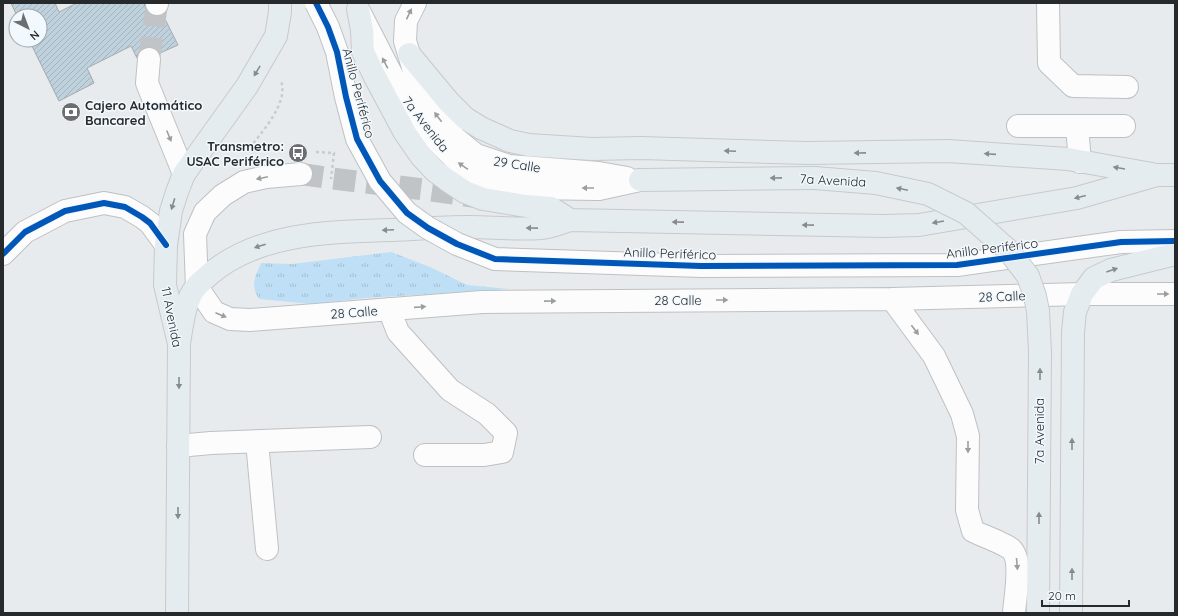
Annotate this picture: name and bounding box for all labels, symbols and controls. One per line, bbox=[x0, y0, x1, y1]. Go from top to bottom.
north arrow bbox=[8, 8, 48, 48]
one-way arrow bbox=[406, 9, 412, 20]
text: N bbox=[27, 28, 42, 43]
street label: Anillo Periférico bbox=[339, 46, 379, 140]
one-way arrow bbox=[382, 57, 389, 68]
one-way arrow bbox=[253, 65, 260, 77]
street label: 7a Avenida bbox=[399, 93, 453, 155]
place label: Cajero Automático Bancared bbox=[85, 97, 202, 128]
bank icon: Cajero Automático Bancared bbox=[60, 101, 82, 123]
one-way arrow bbox=[434, 112, 442, 123]
one-way arrow bbox=[166, 130, 172, 142]
place label: Transmetro: USAC Periférico bbox=[187, 138, 284, 169]
bus stop icon: Transmetro: USAC Periférico bbox=[287, 142, 309, 164]
one-way arrow bbox=[723, 148, 736, 154]
one-way arrow bbox=[853, 150, 866, 156]
one-way arrow bbox=[983, 151, 996, 157]
street label: 29 Calle bbox=[492, 152, 542, 176]
one-way arrow bbox=[457, 162, 468, 170]
one-way arrow bbox=[1113, 165, 1125, 171]
street label: 7a Avenida bbox=[799, 170, 867, 190]
one-way arrow bbox=[256, 175, 268, 181]
one-way arrow bbox=[769, 175, 782, 181]
one-way arrow bbox=[581, 185, 594, 191]
one-way arrow bbox=[896, 185, 909, 191]
one-way arrow bbox=[1073, 195, 1086, 201]
one-way arrow bbox=[170, 198, 176, 210]
one-way arrow bbox=[671, 219, 684, 225]
one-way arrow bbox=[932, 219, 944, 225]
one-way arrow bbox=[801, 222, 814, 228]
one-way arrow bbox=[525, 225, 538, 231]
one-way arrow bbox=[381, 227, 394, 233]
street label: Anillo Periférico bbox=[945, 234, 1039, 262]
street label: Anillo Periférico bbox=[623, 243, 717, 263]
one-way arrow bbox=[254, 244, 266, 250]
one-way arrow bbox=[1106, 267, 1118, 273]
street label: 11 Avenida bbox=[158, 285, 186, 349]
street label: 28 Calle bbox=[978, 287, 1026, 305]
one-way arrow bbox=[1157, 291, 1170, 297]
street label: 28 Calle bbox=[654, 292, 702, 308]
one-way arrow bbox=[716, 297, 729, 303]
one-way arrow bbox=[544, 298, 557, 304]
street label: 28 Calle bbox=[330, 302, 378, 322]
one-way arrow bbox=[414, 303, 426, 310]
one-way arrow bbox=[216, 313, 228, 319]
one-way arrow bbox=[911, 325, 919, 336]
one-way arrow bbox=[1037, 367, 1043, 380]
one-way arrow bbox=[175, 377, 182, 389]
street label: 7a Avenida bbox=[1031, 398, 1047, 464]
one-way arrow bbox=[1069, 437, 1075, 450]
one-way arrow bbox=[965, 441, 971, 454]
one-way arrow bbox=[175, 507, 181, 520]
one-way arrow bbox=[1036, 511, 1042, 524]
one-way arrow bbox=[1014, 558, 1020, 570]
one-way arrow bbox=[1069, 567, 1075, 580]
scale bar bbox=[1042, 582, 1129, 608]
text: 20 m bbox=[1048, 588, 1076, 603]

